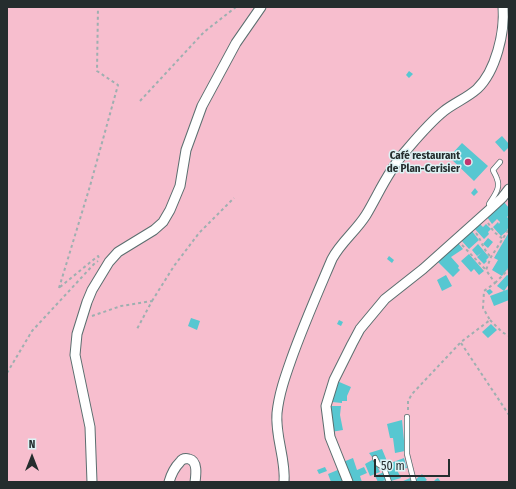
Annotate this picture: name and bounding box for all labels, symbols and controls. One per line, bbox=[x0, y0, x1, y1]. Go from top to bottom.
place label: Café restaurant de Plan-Cerisier bbox=[387, 149, 460, 175]
marker: Café restaurant de Plan-Cerisier bbox=[463, 157, 473, 167]
north arrow bbox=[12, 437, 52, 477]
text: N bbox=[29, 438, 35, 451]
scale bar bbox=[376, 451, 452, 477]
text: 50 m bbox=[381, 459, 405, 473]

